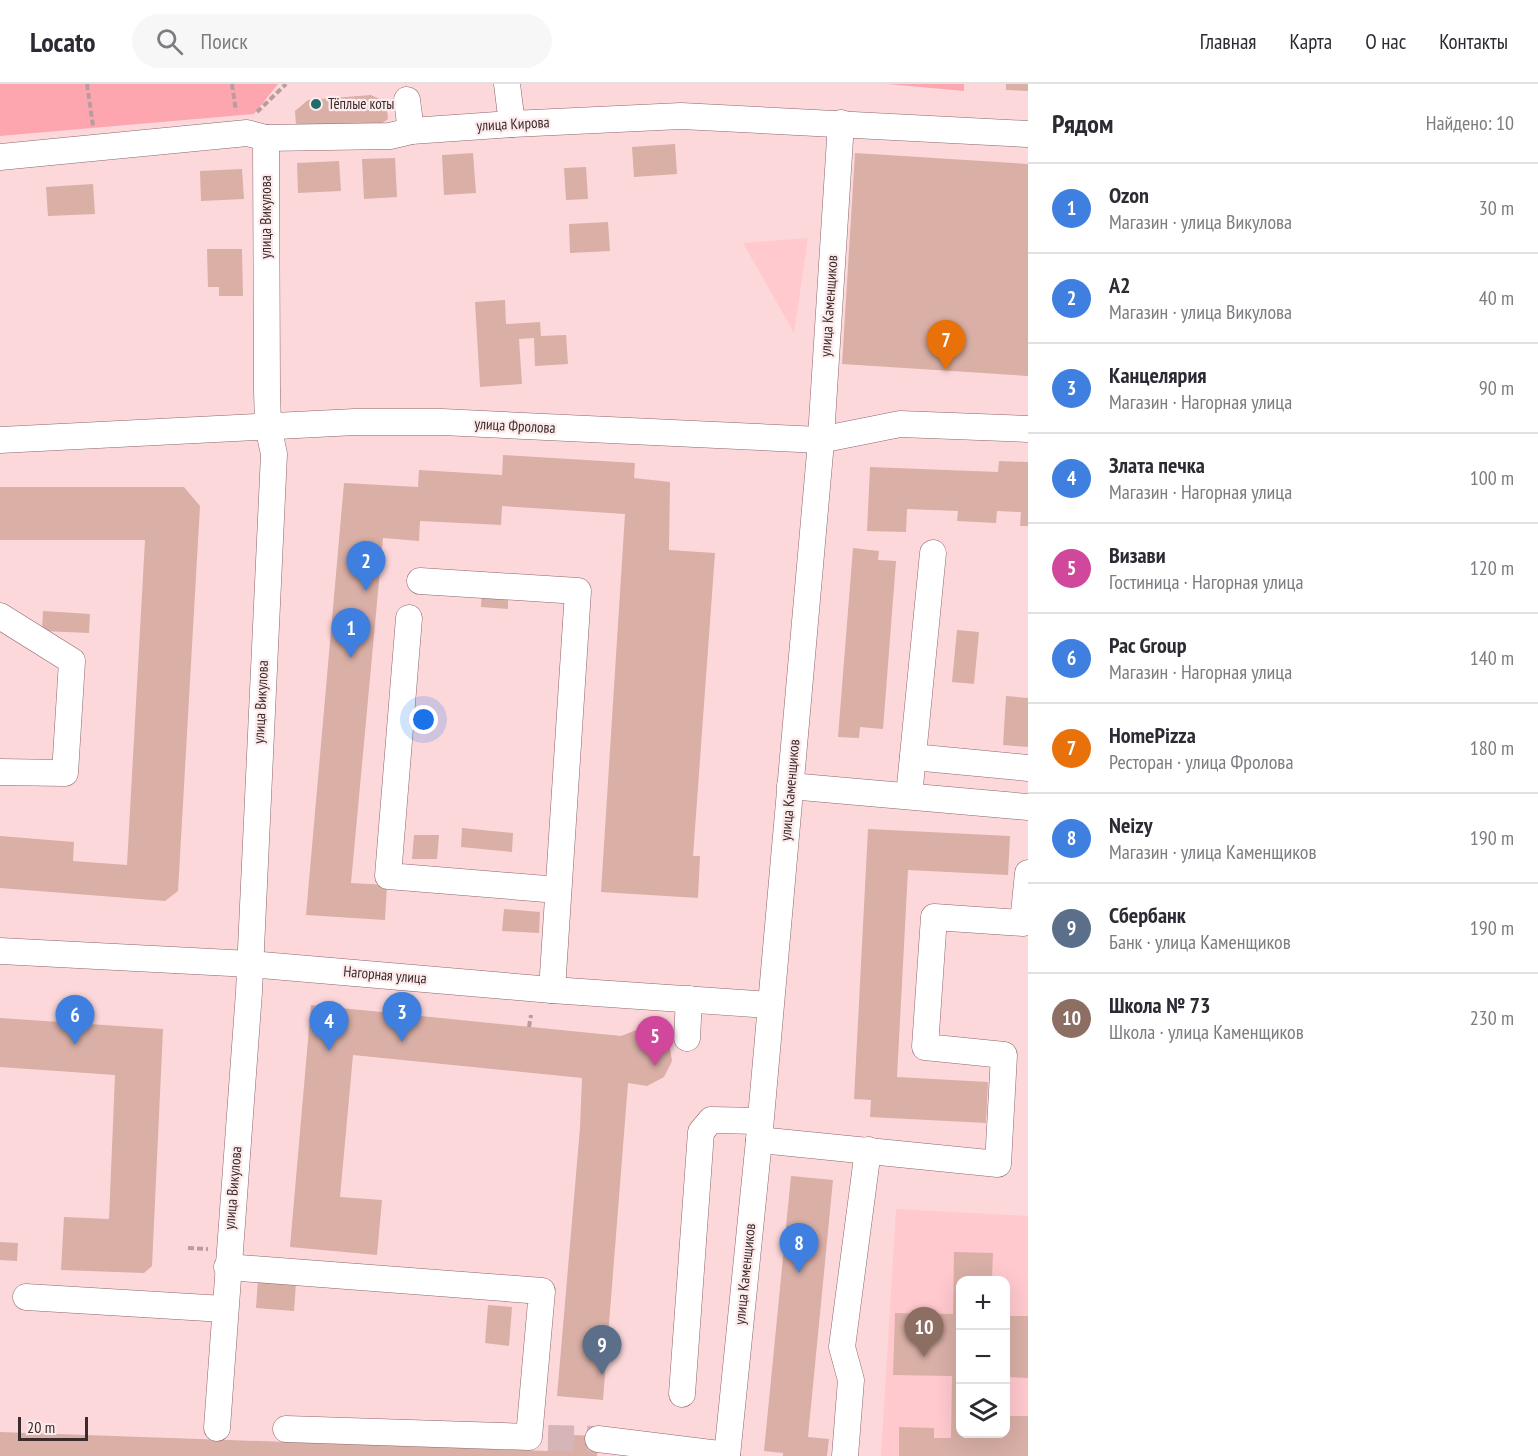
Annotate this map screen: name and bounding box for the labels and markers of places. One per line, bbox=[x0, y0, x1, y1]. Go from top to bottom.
place label: Тёплые коты bbox=[328, 94, 394, 113]
marker: Тёплые коты bbox=[309, 97, 323, 111]
pin: 7 bbox=[926, 320, 966, 370]
pin: 2 bbox=[346, 542, 386, 591]
pin: 1 bbox=[332, 608, 370, 658]
pin: 3 bbox=[382, 992, 422, 1042]
pin: 6 bbox=[56, 996, 94, 1045]
pin: 4 bbox=[310, 1002, 348, 1051]
pin: 5 bbox=[636, 1016, 674, 1066]
pin: 8 bbox=[780, 1224, 818, 1273]
pin: 10 bbox=[904, 1308, 944, 1357]
pin: 9 bbox=[582, 1326, 622, 1375]

